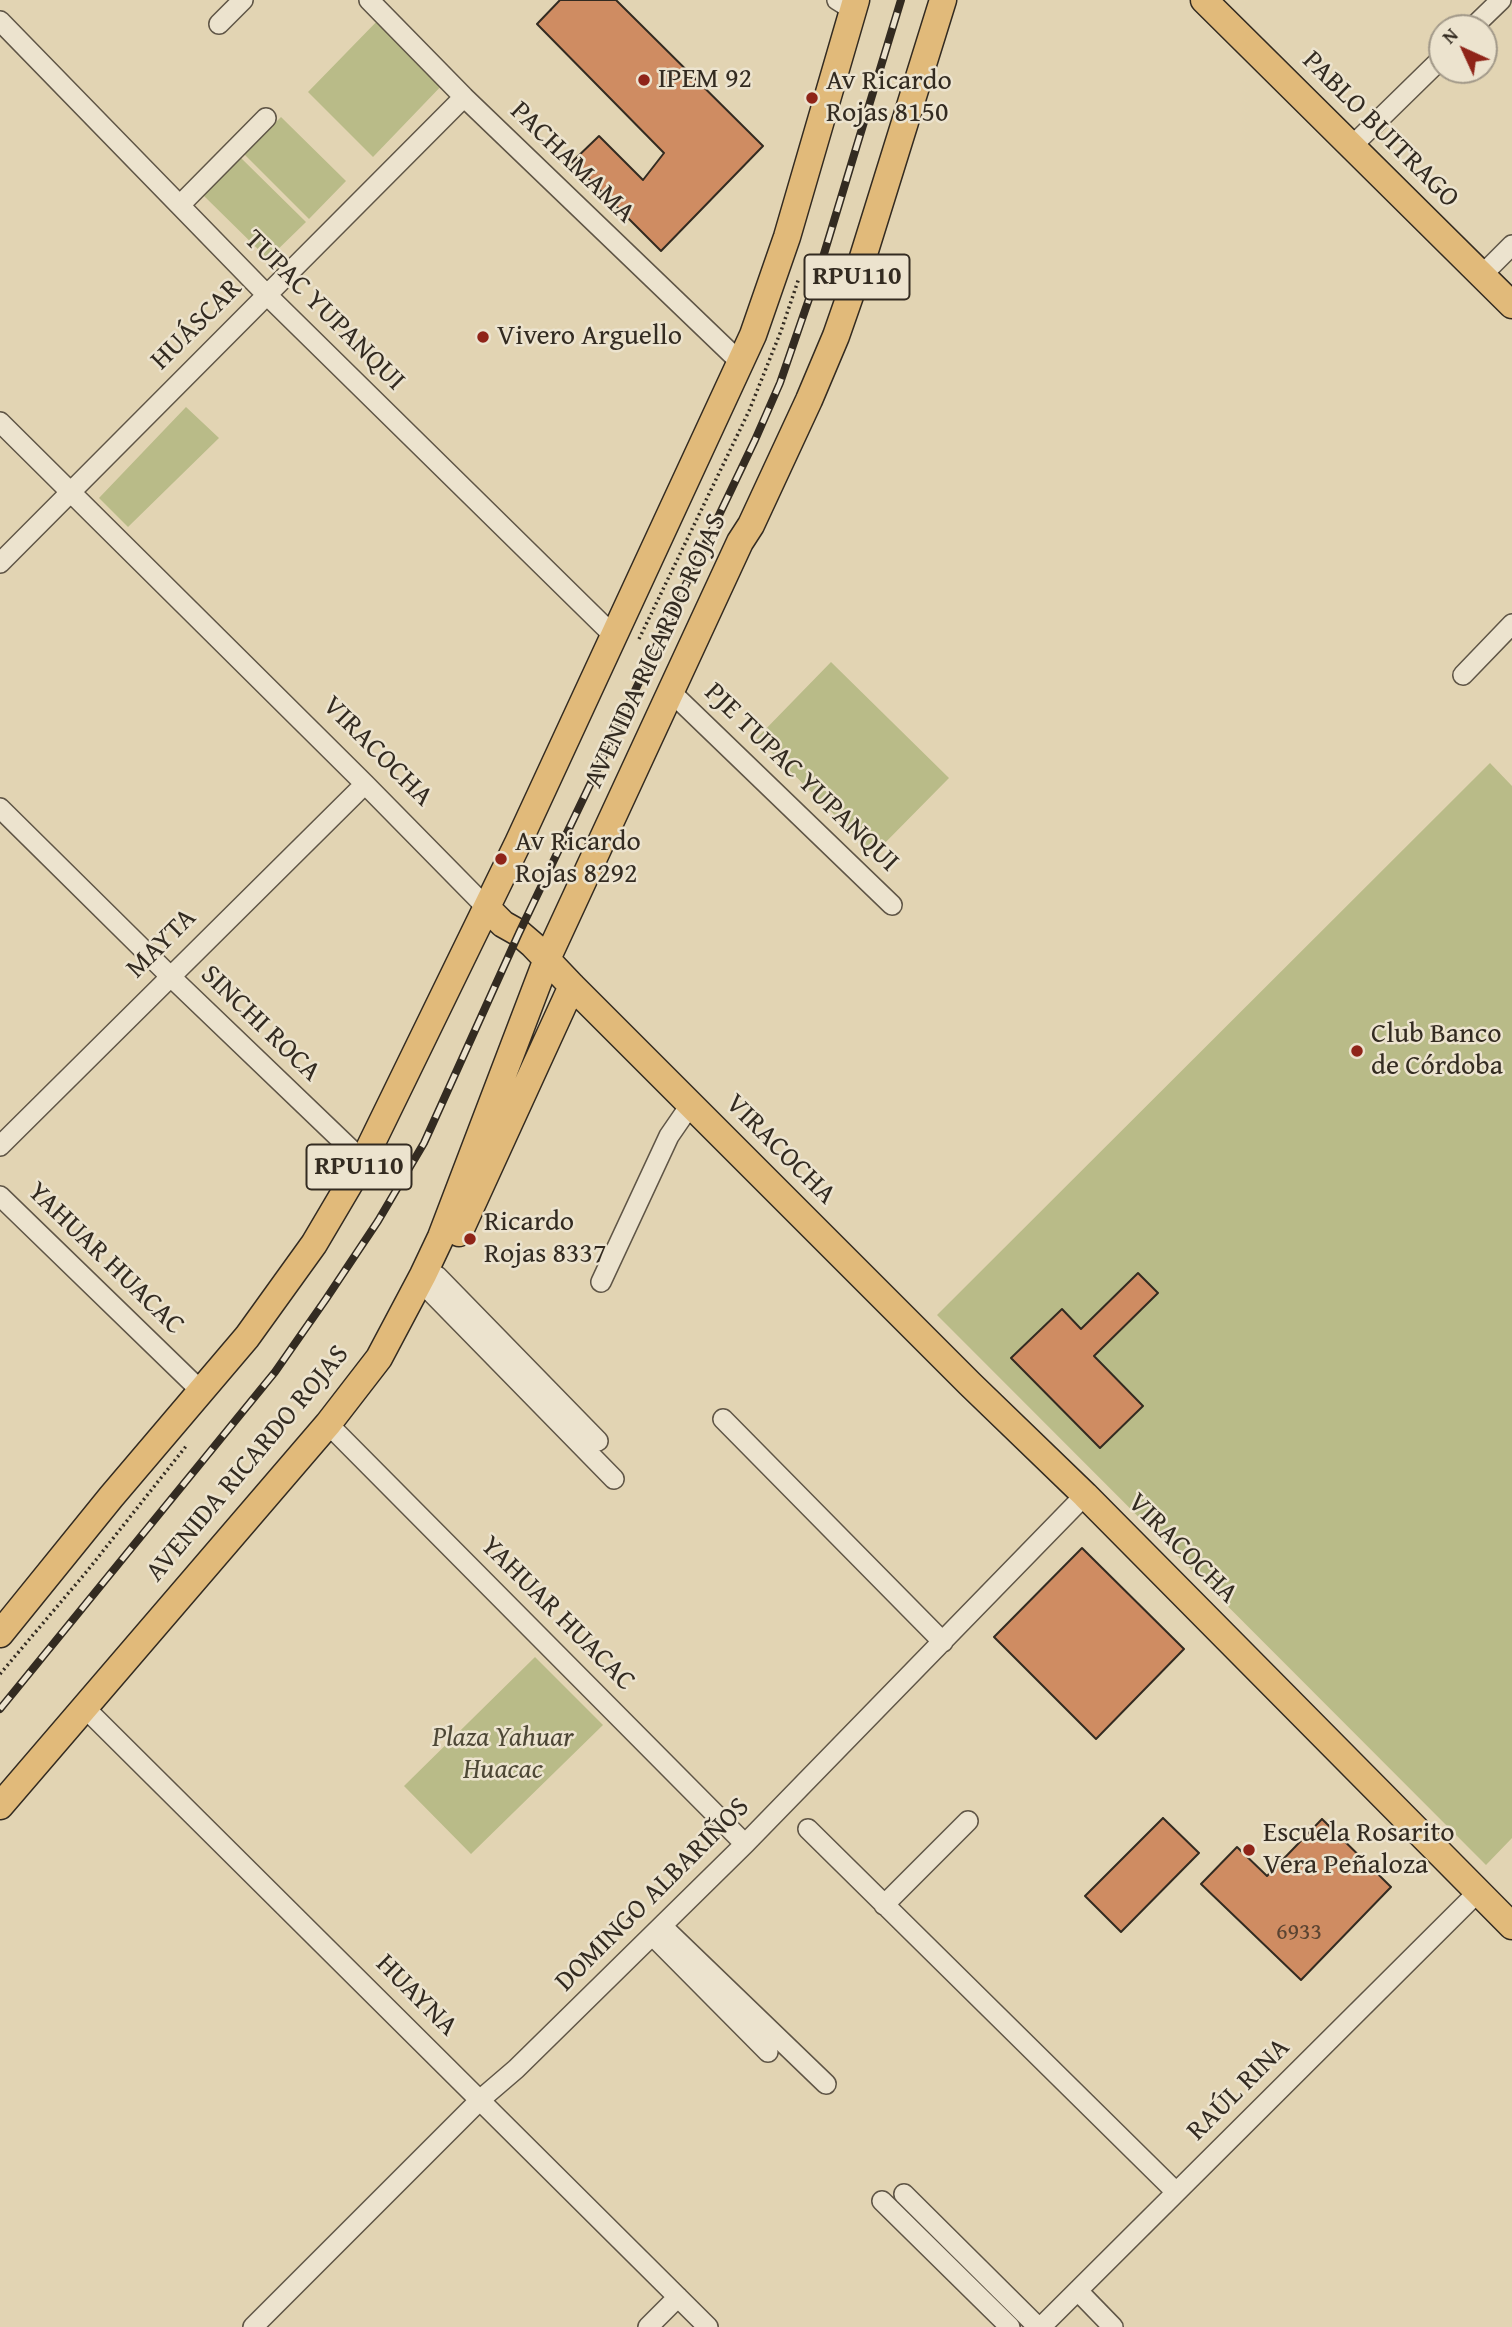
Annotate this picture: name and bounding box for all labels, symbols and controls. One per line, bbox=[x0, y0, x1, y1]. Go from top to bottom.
north arrow bbox=[1428, 14, 1498, 84]
text: N bbox=[1435, 21, 1464, 50]
street label: PABLO BUITRAGO bbox=[1295, 45, 1465, 215]
place label: IPEM 92 bbox=[658, 63, 752, 97]
place label: Av Ricardo Rojas 8150 bbox=[826, 65, 952, 131]
marker: IPEM 92 bbox=[636, 72, 652, 88]
marker: Av Ricardo Rojas 8150 bbox=[804, 90, 820, 106]
street label: PACHAMAMA bbox=[503, 95, 641, 231]
street label: TUPAC YUPANQUI bbox=[237, 224, 411, 398]
road number: RPU110 bbox=[804, 254, 910, 300]
street label: HUÁSCAR bbox=[144, 272, 250, 378]
place label: Vivero Arguello bbox=[497, 320, 682, 354]
marker: Vivero Arguello bbox=[475, 329, 491, 345]
street label: AVENIDA RICARDO ROJAS bbox=[578, 509, 734, 793]
street label: PJE TUPAC YUPANQUI bbox=[697, 676, 905, 880]
street label: VIRACOCHA bbox=[315, 690, 439, 814]
place label: Av Ricardo Rojas 8292 bbox=[515, 826, 641, 892]
marker: Av Ricardo Rojas 8292 bbox=[493, 851, 509, 867]
street label: MAYTA bbox=[120, 902, 204, 986]
street label: SINCHI ROCA bbox=[193, 959, 327, 1089]
place label: Club Banco de Córdoba bbox=[1371, 1018, 1503, 1084]
marker: Club Banco de Córdoba bbox=[1349, 1043, 1365, 1059]
street label: VIRACOCHA bbox=[718, 1088, 842, 1212]
road number: RPU110 bbox=[306, 1144, 412, 1190]
street label: YAHUAR HUACAC bbox=[20, 1176, 190, 1342]
place label: Ricardo Rojas 8337 bbox=[484, 1206, 606, 1272]
marker: Ricardo Rojas 8337 bbox=[462, 1231, 478, 1247]
street label: AVENIDA RICARDO ROJAS bbox=[139, 1339, 357, 1589]
street label: VIRACOCHA bbox=[1120, 1487, 1244, 1611]
street label: YAHUAR HUACAC bbox=[473, 1530, 641, 1698]
park label: Plaza Yahuar Huacac bbox=[432, 1722, 574, 1788]
street label: DOMINGO ALBARIÑOS bbox=[549, 1791, 757, 1999]
place label: Escuela Rosarito Vera Peñaloza bbox=[1263, 1817, 1455, 1883]
marker: Escuela Rosarito Vera Peñaloza bbox=[1241, 1842, 1257, 1858]
house number: 6933 bbox=[1276, 1919, 1322, 1947]
street label: HUAYNA bbox=[368, 1948, 464, 2044]
street label: RAÚL RINA bbox=[1181, 2032, 1297, 2148]

